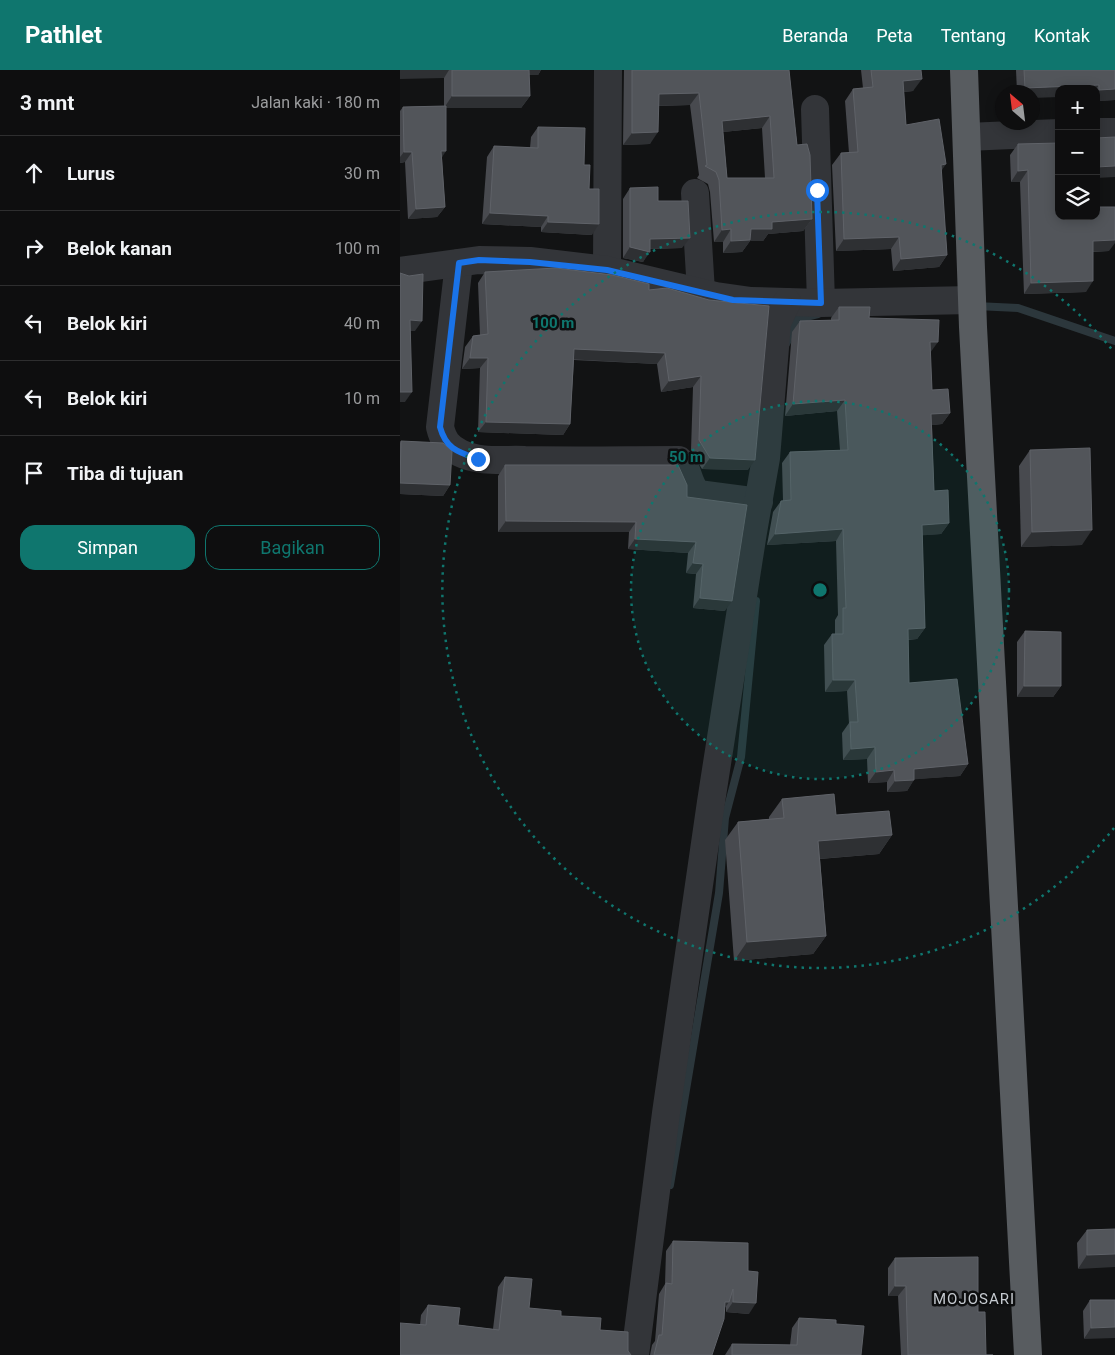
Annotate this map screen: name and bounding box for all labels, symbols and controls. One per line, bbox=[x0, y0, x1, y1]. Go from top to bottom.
text: Pathlet bbox=[25, 21, 102, 49]
text: Beranda bbox=[782, 25, 848, 46]
text: Peta bbox=[876, 25, 913, 46]
text: Tentang bbox=[941, 25, 1006, 46]
text: Kontak bbox=[1034, 25, 1090, 46]
north arrow bbox=[995, 85, 1040, 130]
map controls bbox=[1055, 85, 1100, 220]
button: + bbox=[1055, 85, 1100, 130]
text: 3 mnt bbox=[20, 91, 74, 115]
text: Jalan kaki · 180 m bbox=[251, 93, 380, 112]
button: − bbox=[1055, 130, 1100, 175]
icon: ahead bbox=[20, 159, 48, 187]
text: Lurus bbox=[67, 162, 115, 185]
text: 30 m bbox=[344, 164, 380, 183]
button: layers bbox=[1055, 175, 1100, 220]
route start bbox=[806, 179, 829, 202]
icon: right bbox=[20, 234, 48, 262]
text: Belok kanan bbox=[67, 237, 172, 260]
text: 100 m bbox=[335, 239, 380, 258]
icon: left bbox=[20, 309, 48, 337]
text: Belok kiri bbox=[67, 312, 147, 335]
text: 40 m bbox=[344, 314, 380, 333]
text: 100 m bbox=[532, 314, 574, 332]
icon: left bbox=[20, 384, 48, 412]
text: Belok kiri bbox=[67, 387, 147, 410]
text: 10 m bbox=[344, 389, 380, 408]
route end bbox=[467, 448, 490, 471]
text: 50 m bbox=[669, 448, 703, 466]
icon: arrive bbox=[20, 459, 48, 487]
text: Tiba di tujuan bbox=[67, 462, 183, 485]
button: Simpan bbox=[20, 525, 195, 570]
button: Bagikan bbox=[205, 525, 380, 570]
centre of rings bbox=[811, 581, 829, 599]
district label: MOJOSARI bbox=[933, 1290, 1015, 1308]

